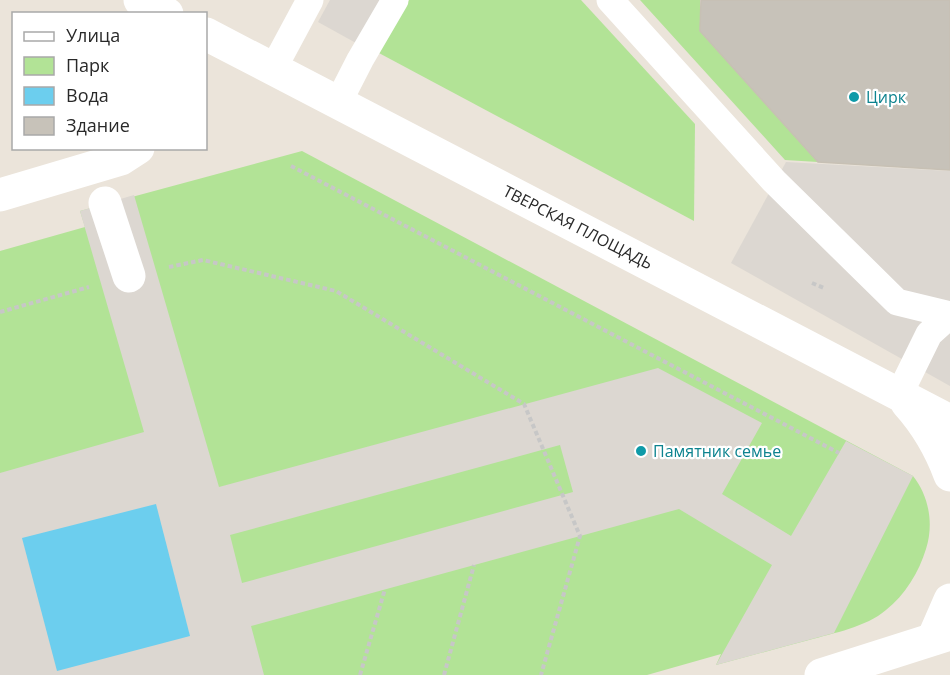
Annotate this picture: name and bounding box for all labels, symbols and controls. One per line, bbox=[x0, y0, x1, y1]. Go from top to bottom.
legend bbox=[12, 12, 207, 150]
text: Улица bbox=[66, 23, 120, 47]
text: Парк bbox=[66, 53, 110, 77]
text: Вода bbox=[66, 83, 109, 107]
place label: Цирк bbox=[866, 86, 907, 108]
marker: Цирк bbox=[847, 90, 861, 104]
text: Здание bbox=[66, 113, 130, 137]
street label: ТВЕРСКАЯ ПЛОЩАДЬ bbox=[499, 180, 657, 274]
place label: Памятник семье bbox=[653, 440, 781, 462]
marker: Памятник семье bbox=[634, 444, 648, 458]

